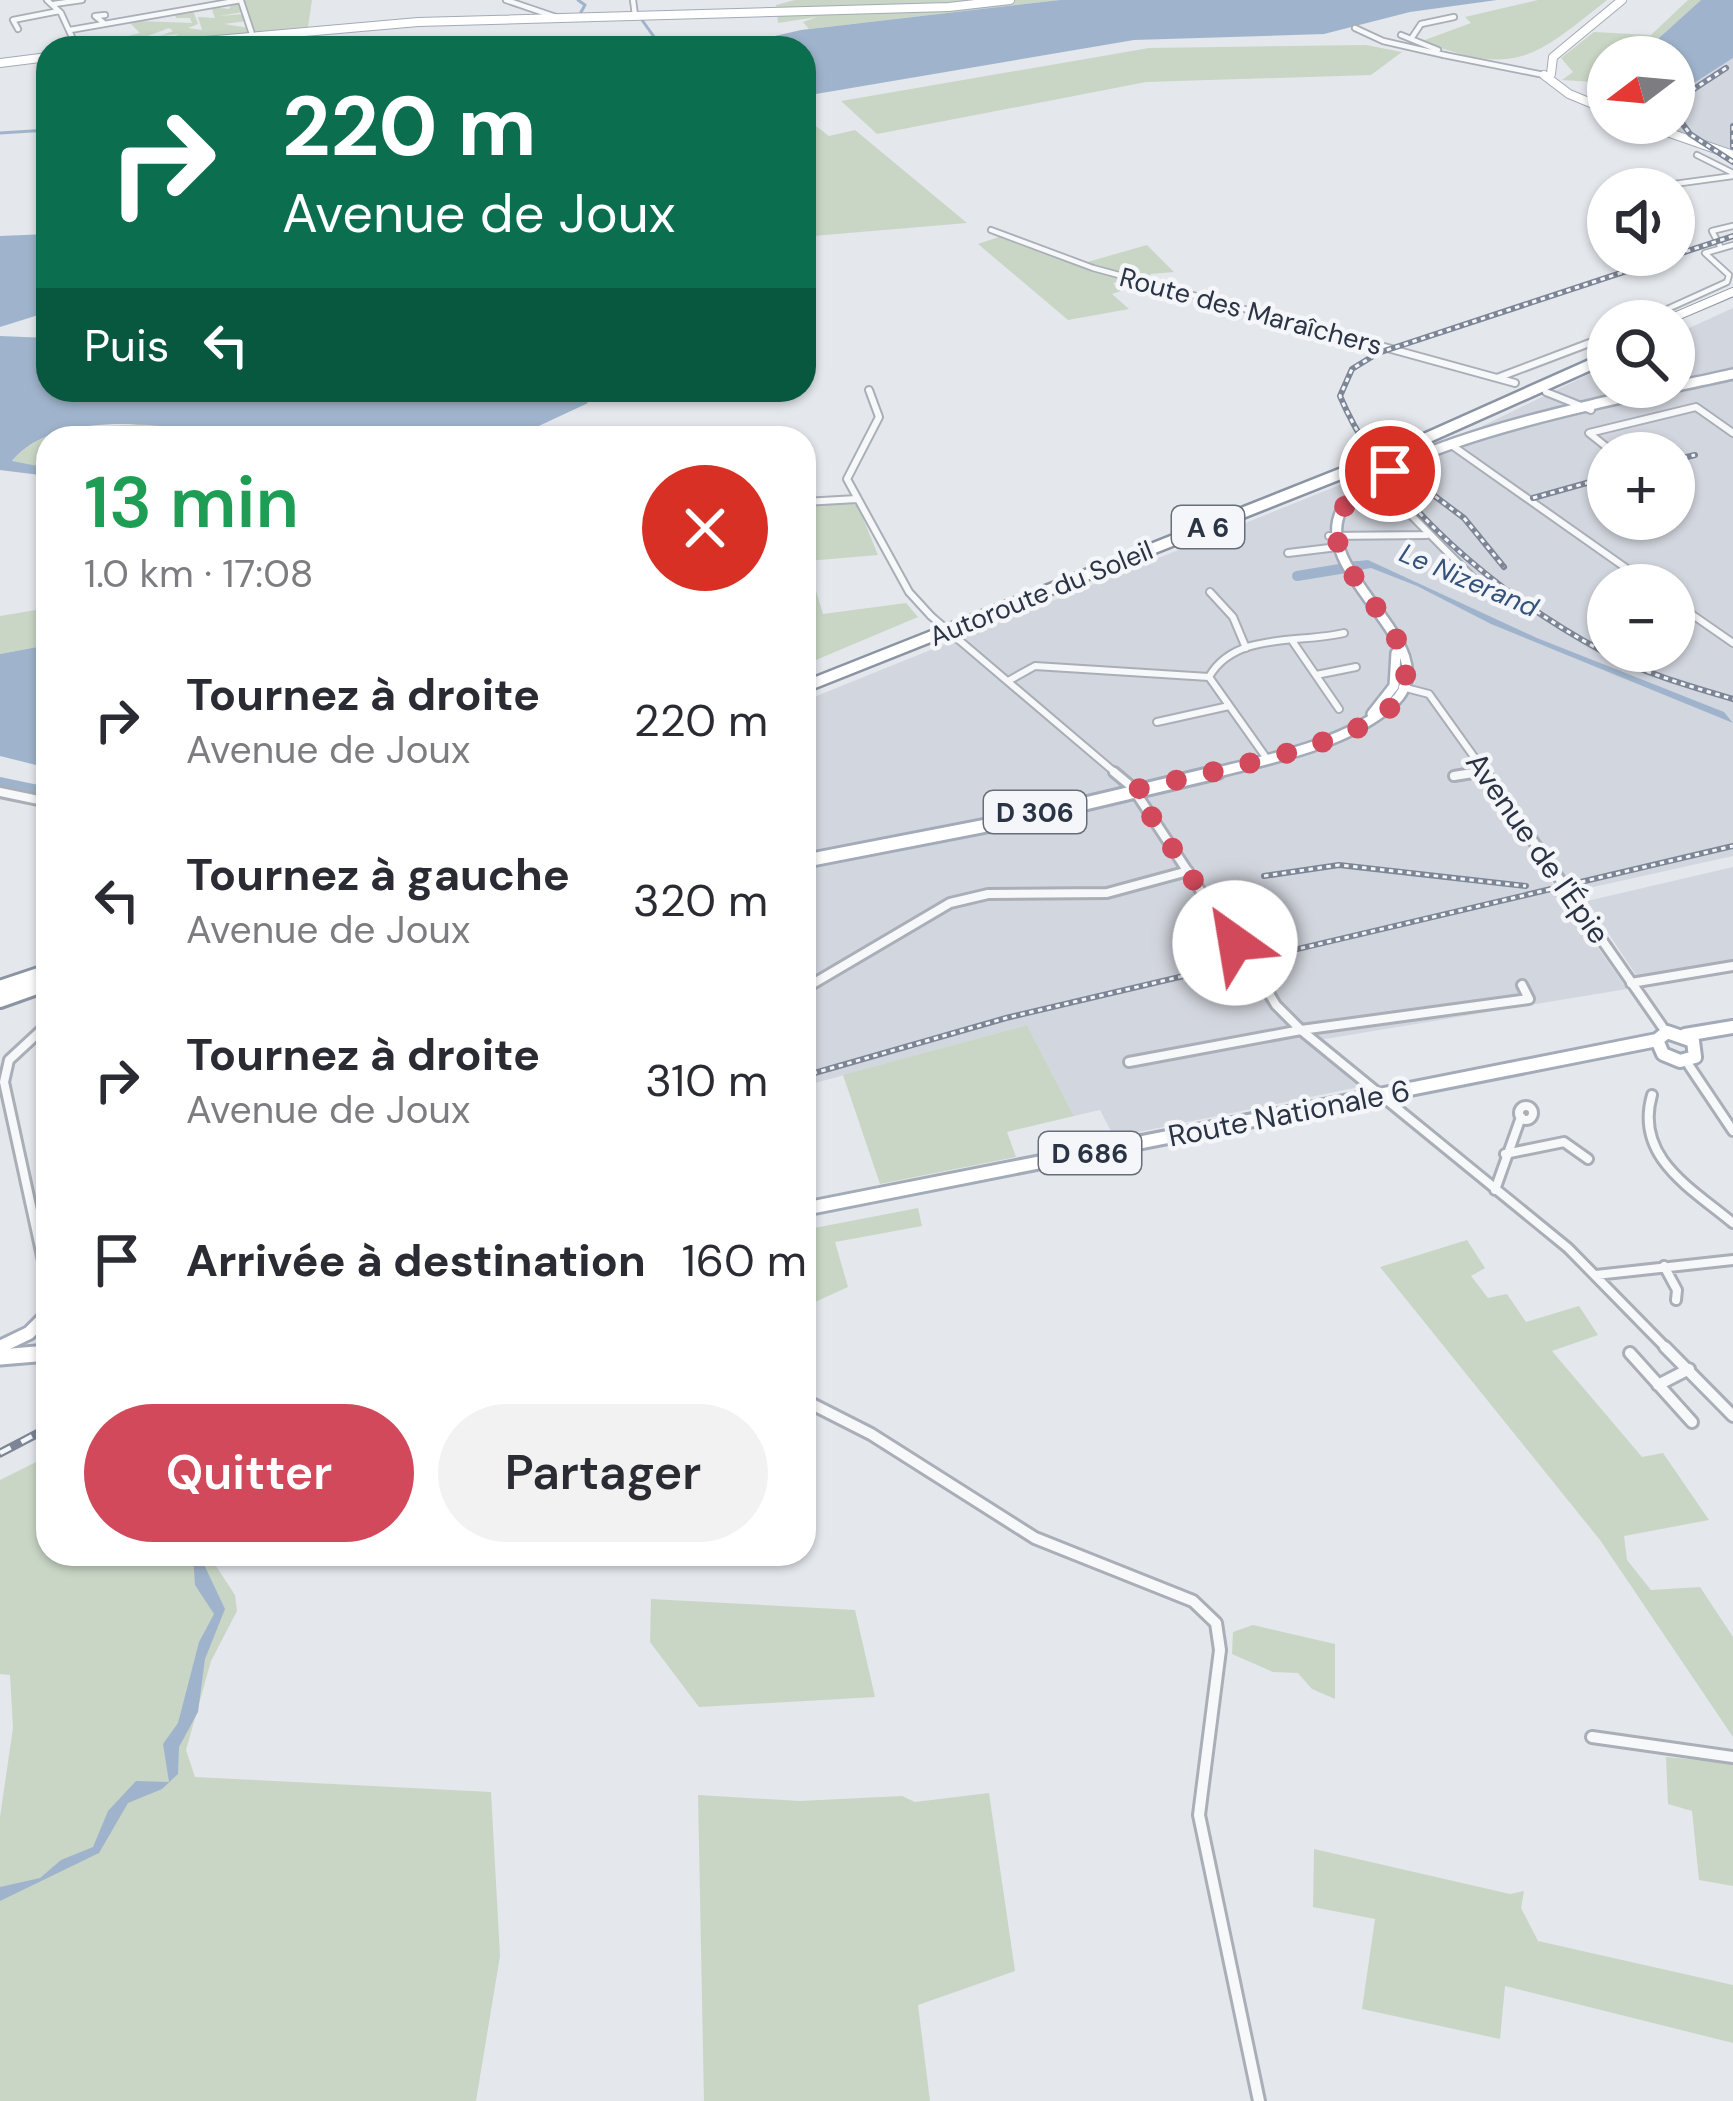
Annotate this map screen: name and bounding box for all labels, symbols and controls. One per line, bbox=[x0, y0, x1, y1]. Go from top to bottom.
north arrow bbox=[1587, 36, 1695, 144]
map controls bbox=[1587, 36, 1695, 672]
text: 220 m bbox=[282, 72, 537, 181]
icon: right bbox=[84, 84, 240, 240]
button: sound bbox=[1587, 168, 1695, 276]
text: Avenue de Joux bbox=[282, 178, 676, 249]
street label: Route des Maraîchers bbox=[1116, 259, 1386, 363]
button: search bbox=[1587, 300, 1695, 408]
icon: left bbox=[193, 312, 259, 378]
text: Puis bbox=[84, 316, 169, 375]
pin bbox=[1339, 420, 1441, 522]
button: + bbox=[1587, 432, 1695, 540]
icon: arrive bbox=[1357, 438, 1423, 504]
text: 13 min bbox=[84, 456, 299, 549]
button: close bbox=[642, 465, 768, 591]
road number: A 6 bbox=[1172, 506, 1244, 548]
street label: Autoroute du Soleil bbox=[924, 532, 1158, 654]
water label: Le Nizerand bbox=[1394, 535, 1545, 625]
text: 1.0 km · 17:08 bbox=[84, 548, 314, 599]
button: − bbox=[1587, 564, 1695, 672]
text: Tournez à droite bbox=[186, 665, 540, 724]
icon: right bbox=[84, 687, 150, 753]
text: 220 m bbox=[634, 691, 768, 750]
text: Avenue de Joux bbox=[186, 724, 470, 775]
street label: Avenue de l'Épie bbox=[1457, 745, 1619, 951]
road number: D 306 bbox=[984, 791, 1086, 833]
text: Tournez à gauche bbox=[186, 845, 570, 904]
icon: left bbox=[84, 867, 150, 933]
text: 320 m bbox=[633, 871, 768, 930]
position arrow bbox=[1172, 880, 1298, 1006]
text: Avenue de Joux bbox=[186, 904, 470, 955]
text: Tournez à droite bbox=[186, 1025, 540, 1084]
icon: right bbox=[84, 1047, 150, 1113]
text: 310 m bbox=[645, 1051, 768, 1110]
street label: Route Nationale 6 bbox=[1165, 1070, 1413, 1156]
text: Avenue de Joux bbox=[186, 1084, 470, 1135]
road number: D 686 bbox=[1039, 1132, 1141, 1174]
icon: arrive bbox=[84, 1227, 150, 1293]
text: Arrivée à destination bbox=[186, 1231, 646, 1290]
text: 160 m bbox=[682, 1231, 807, 1290]
button: Quitter bbox=[84, 1404, 414, 1542]
button: Partager bbox=[438, 1404, 768, 1542]

